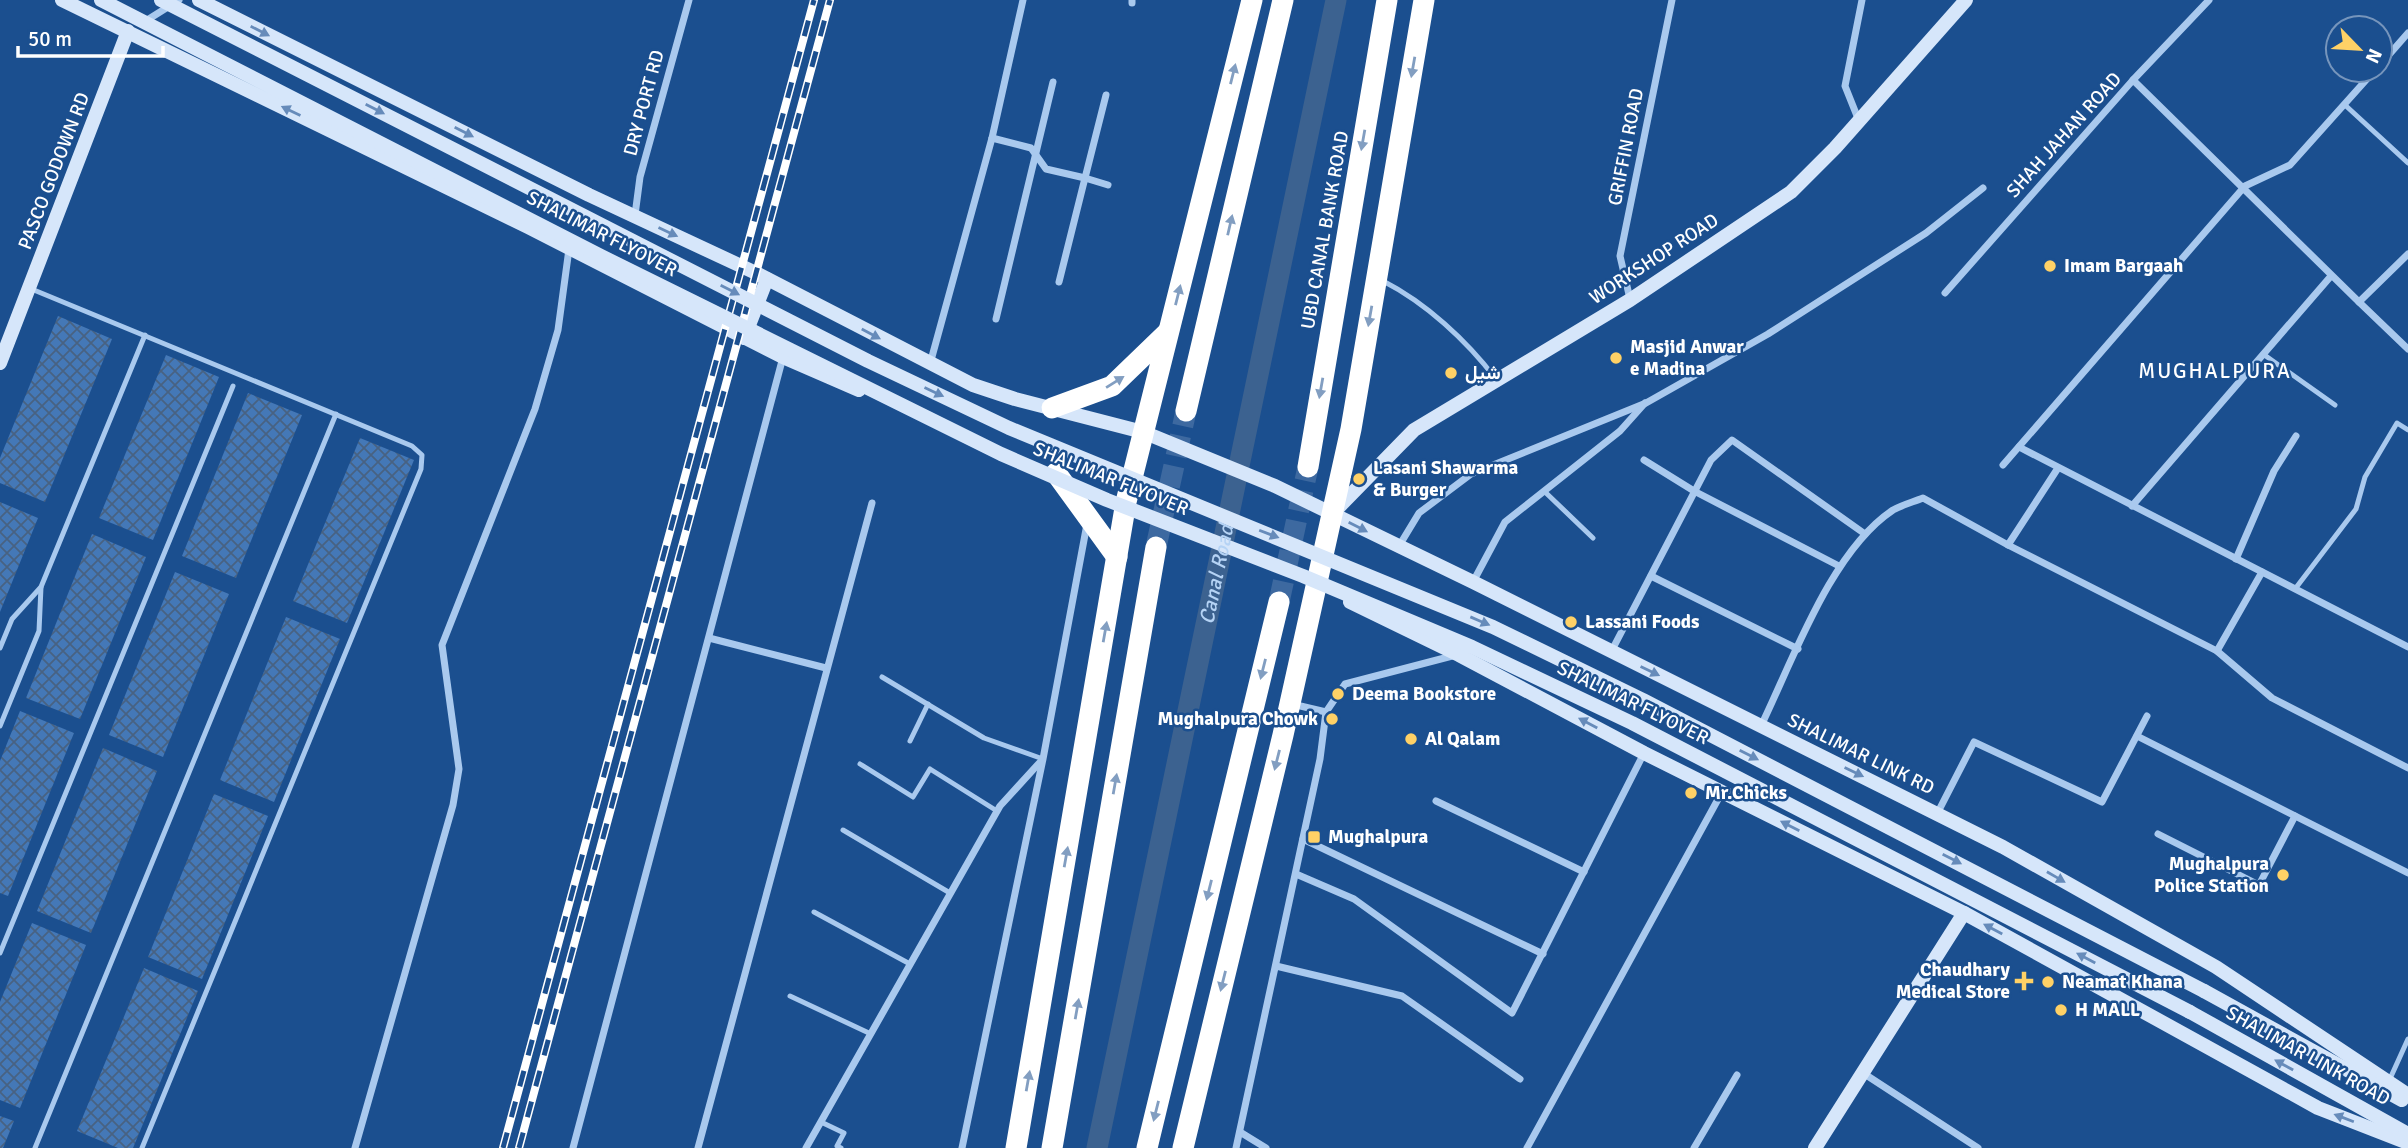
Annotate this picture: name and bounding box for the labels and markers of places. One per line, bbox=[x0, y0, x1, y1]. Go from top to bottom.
place label: Imam Bargaah bbox=[2064, 254, 2183, 278]
marker: Imam Bargaah bbox=[2042, 258, 2058, 274]
place label: Masjid Anwar e Madina bbox=[1630, 335, 1744, 381]
marker: Masjid Anwar e Madina bbox=[1608, 350, 1624, 366]
place label: شیل bbox=[1465, 361, 1501, 385]
marker: شیل bbox=[1443, 365, 1459, 381]
place label: Lasani Shawarma & Burger bbox=[1373, 456, 1518, 502]
marker: Lasani Shawarma & Burger bbox=[1351, 471, 1367, 487]
place label: Lassani Foods bbox=[1585, 610, 1700, 634]
marker: Lassani Foods bbox=[1563, 614, 1579, 630]
place label: Deema Bookstore bbox=[1352, 682, 1496, 706]
marker: Deema Bookstore bbox=[1330, 686, 1346, 702]
place label: Mughalpura Chowk bbox=[1158, 707, 1318, 731]
marker: Mughalpura Chowk bbox=[1324, 711, 1340, 727]
place label: Al Qalam bbox=[1425, 727, 1500, 751]
marker: Al Qalam bbox=[1403, 731, 1419, 747]
place label: Mr.Chicks bbox=[1705, 781, 1787, 805]
marker: Mr.Chicks bbox=[1683, 785, 1699, 801]
place label: Mughalpura bbox=[1328, 825, 1428, 849]
marker: Mughalpura bbox=[1306, 829, 1322, 845]
place label: Mughalpura Police Station bbox=[2154, 852, 2269, 898]
marker: Mughalpura Police Station bbox=[2275, 867, 2291, 883]
place label: Chaudhary Medical Store bbox=[1896, 958, 2011, 1004]
place label: Neamat Khana bbox=[2062, 970, 2183, 994]
marker: Chaudhary Medical Store bbox=[2016, 973, 2032, 989]
marker: Neamat Khana bbox=[2040, 974, 2056, 990]
place label: H MALL bbox=[2075, 998, 2140, 1022]
marker: H MALL bbox=[2053, 1002, 2069, 1018]

